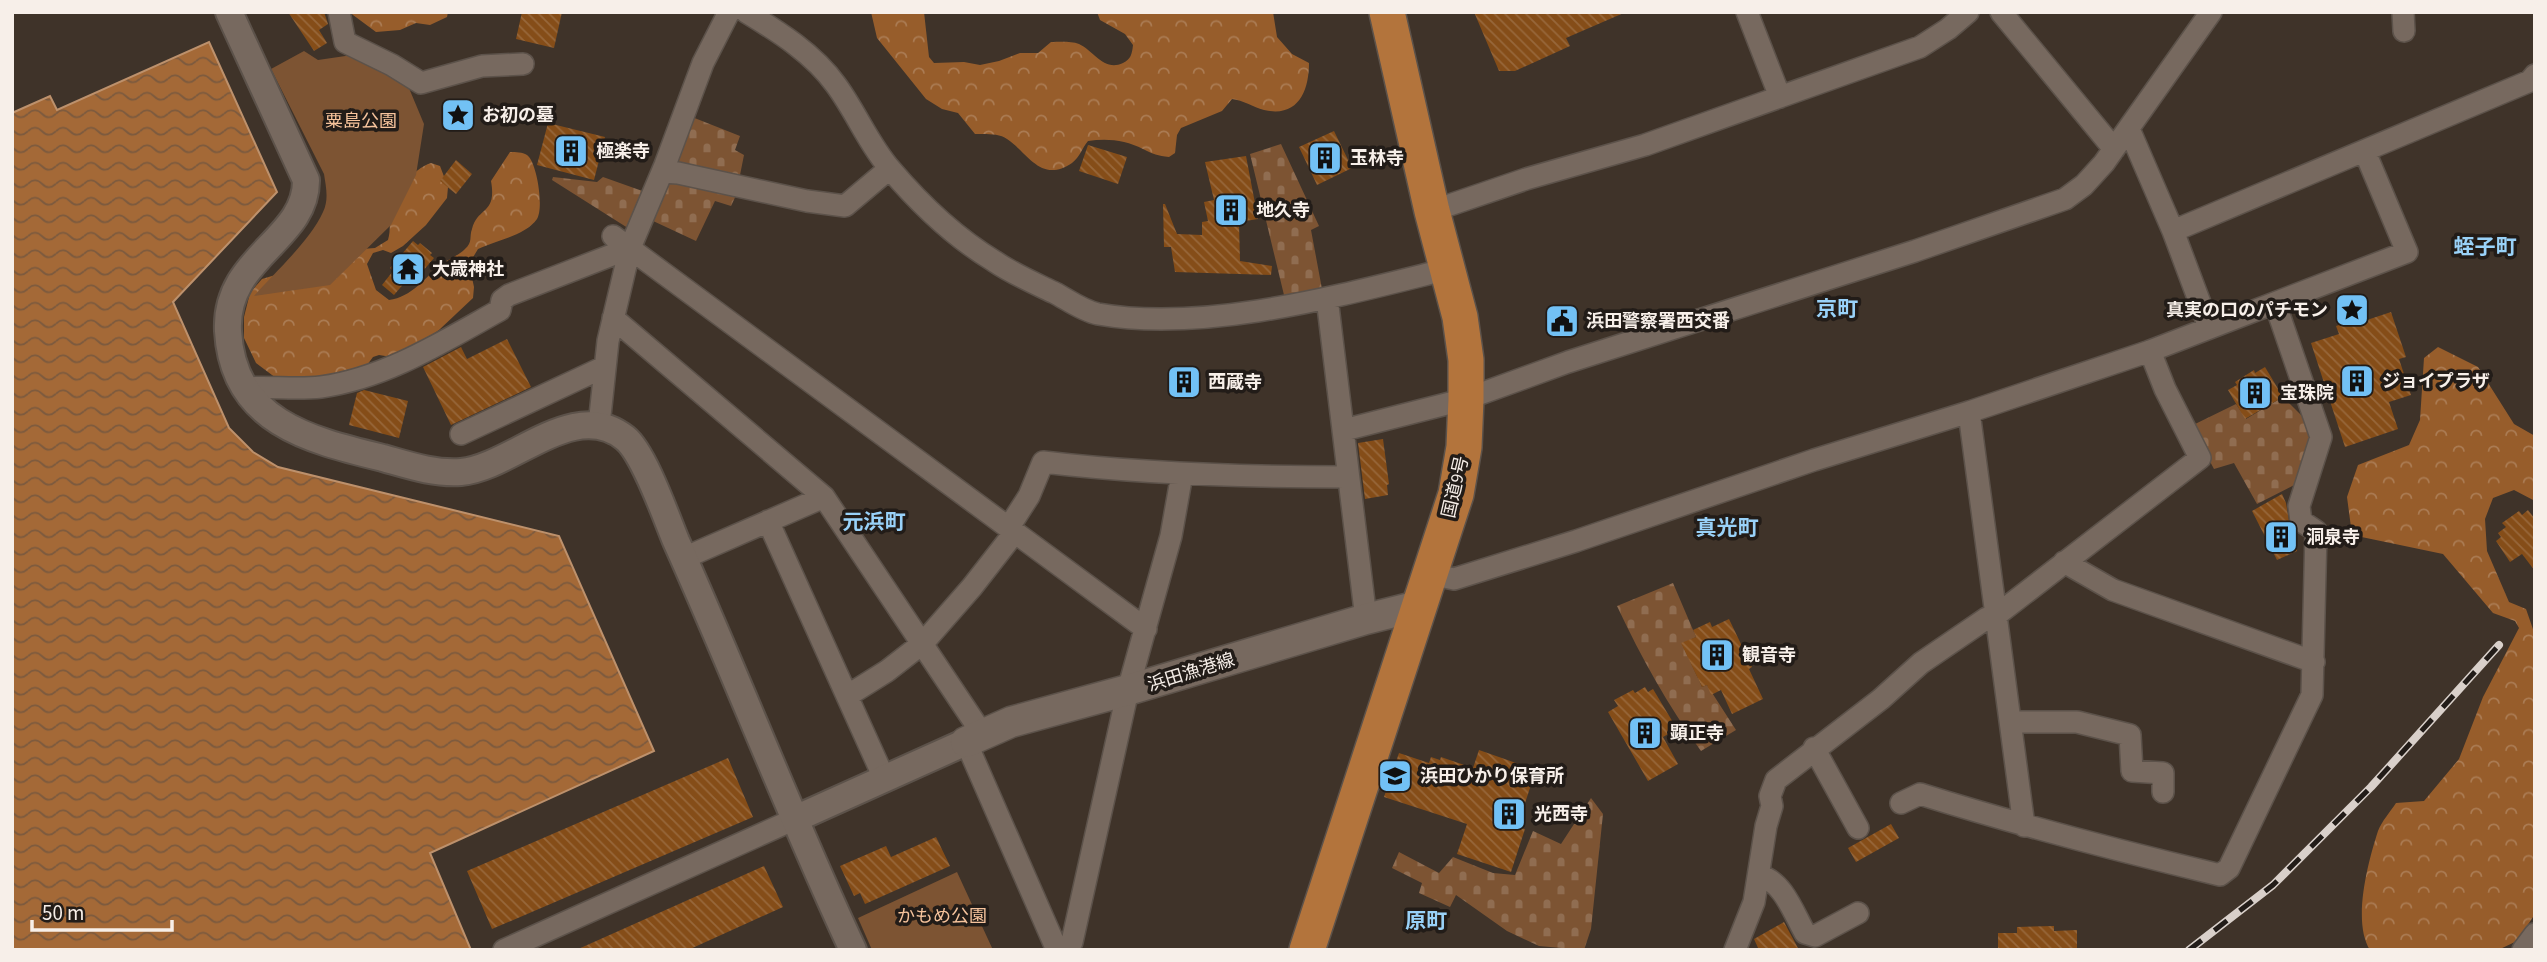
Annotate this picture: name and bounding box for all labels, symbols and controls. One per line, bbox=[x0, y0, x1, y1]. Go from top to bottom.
place icon: お初の墓 bbox=[439, 96, 477, 134]
place label: お初の墓 bbox=[482, 103, 554, 128]
park label: 粟島公園 bbox=[325, 109, 397, 134]
building icon: 極楽寺 bbox=[552, 132, 590, 170]
place label: 極楽寺 bbox=[596, 139, 650, 164]
building icon: 玉林寺 bbox=[1306, 139, 1344, 177]
place label: 玉林寺 bbox=[1350, 146, 1404, 171]
building icon: 地久寺 bbox=[1212, 191, 1250, 229]
place label: 地久寺 bbox=[1256, 198, 1310, 223]
district label: 蛭子町 bbox=[2454, 232, 2517, 262]
temple icon: 大歳神社 bbox=[389, 250, 427, 288]
place label: 大歳神社 bbox=[432, 257, 504, 282]
place icon: 真実の口のパチモン bbox=[2333, 291, 2371, 329]
district label: 京町 bbox=[1816, 294, 1858, 324]
place label: 真実の口のパチモン bbox=[2166, 298, 2328, 323]
public building icon: 浜田警察署西交番 bbox=[1543, 302, 1581, 340]
place label: 浜田警察署西交番 bbox=[1586, 309, 1730, 334]
building icon: ジョイプラザ bbox=[2338, 362, 2376, 400]
building icon: 西蔵寺 bbox=[1165, 363, 1203, 401]
place label: ジョイプラザ bbox=[2382, 369, 2490, 394]
place label: 西蔵寺 bbox=[1208, 370, 1262, 395]
building icon: 宝珠院 bbox=[2236, 374, 2274, 412]
place label: 宝珠院 bbox=[2280, 381, 2334, 406]
street label: 国道9号 bbox=[1436, 454, 1475, 521]
district label: 元浜町 bbox=[843, 507, 906, 537]
district label: 真光町 bbox=[1696, 513, 1759, 543]
building icon: 洞泉寺 bbox=[2262, 518, 2300, 556]
place label: 洞泉寺 bbox=[2306, 525, 2360, 550]
building icon: 観音寺 bbox=[1698, 636, 1736, 674]
place label: 観音寺 bbox=[1742, 643, 1796, 668]
street label: 浜田漁港線 bbox=[1144, 647, 1238, 698]
building icon: 顕正寺 bbox=[1626, 714, 1664, 752]
place label: 顕正寺 bbox=[1670, 721, 1724, 746]
school or university icon: 浜田ひかり保育所 bbox=[1376, 757, 1414, 795]
place label: 浜田ひかり保育所 bbox=[1420, 764, 1564, 789]
building icon: 光西寺 bbox=[1490, 795, 1528, 833]
place label: 光西寺 bbox=[1534, 802, 1588, 827]
scale bar bbox=[32, 888, 172, 932]
text: 50 m bbox=[42, 898, 84, 928]
park label: かもめ公園 bbox=[897, 904, 987, 929]
district label: 原町 bbox=[1405, 906, 1447, 936]

